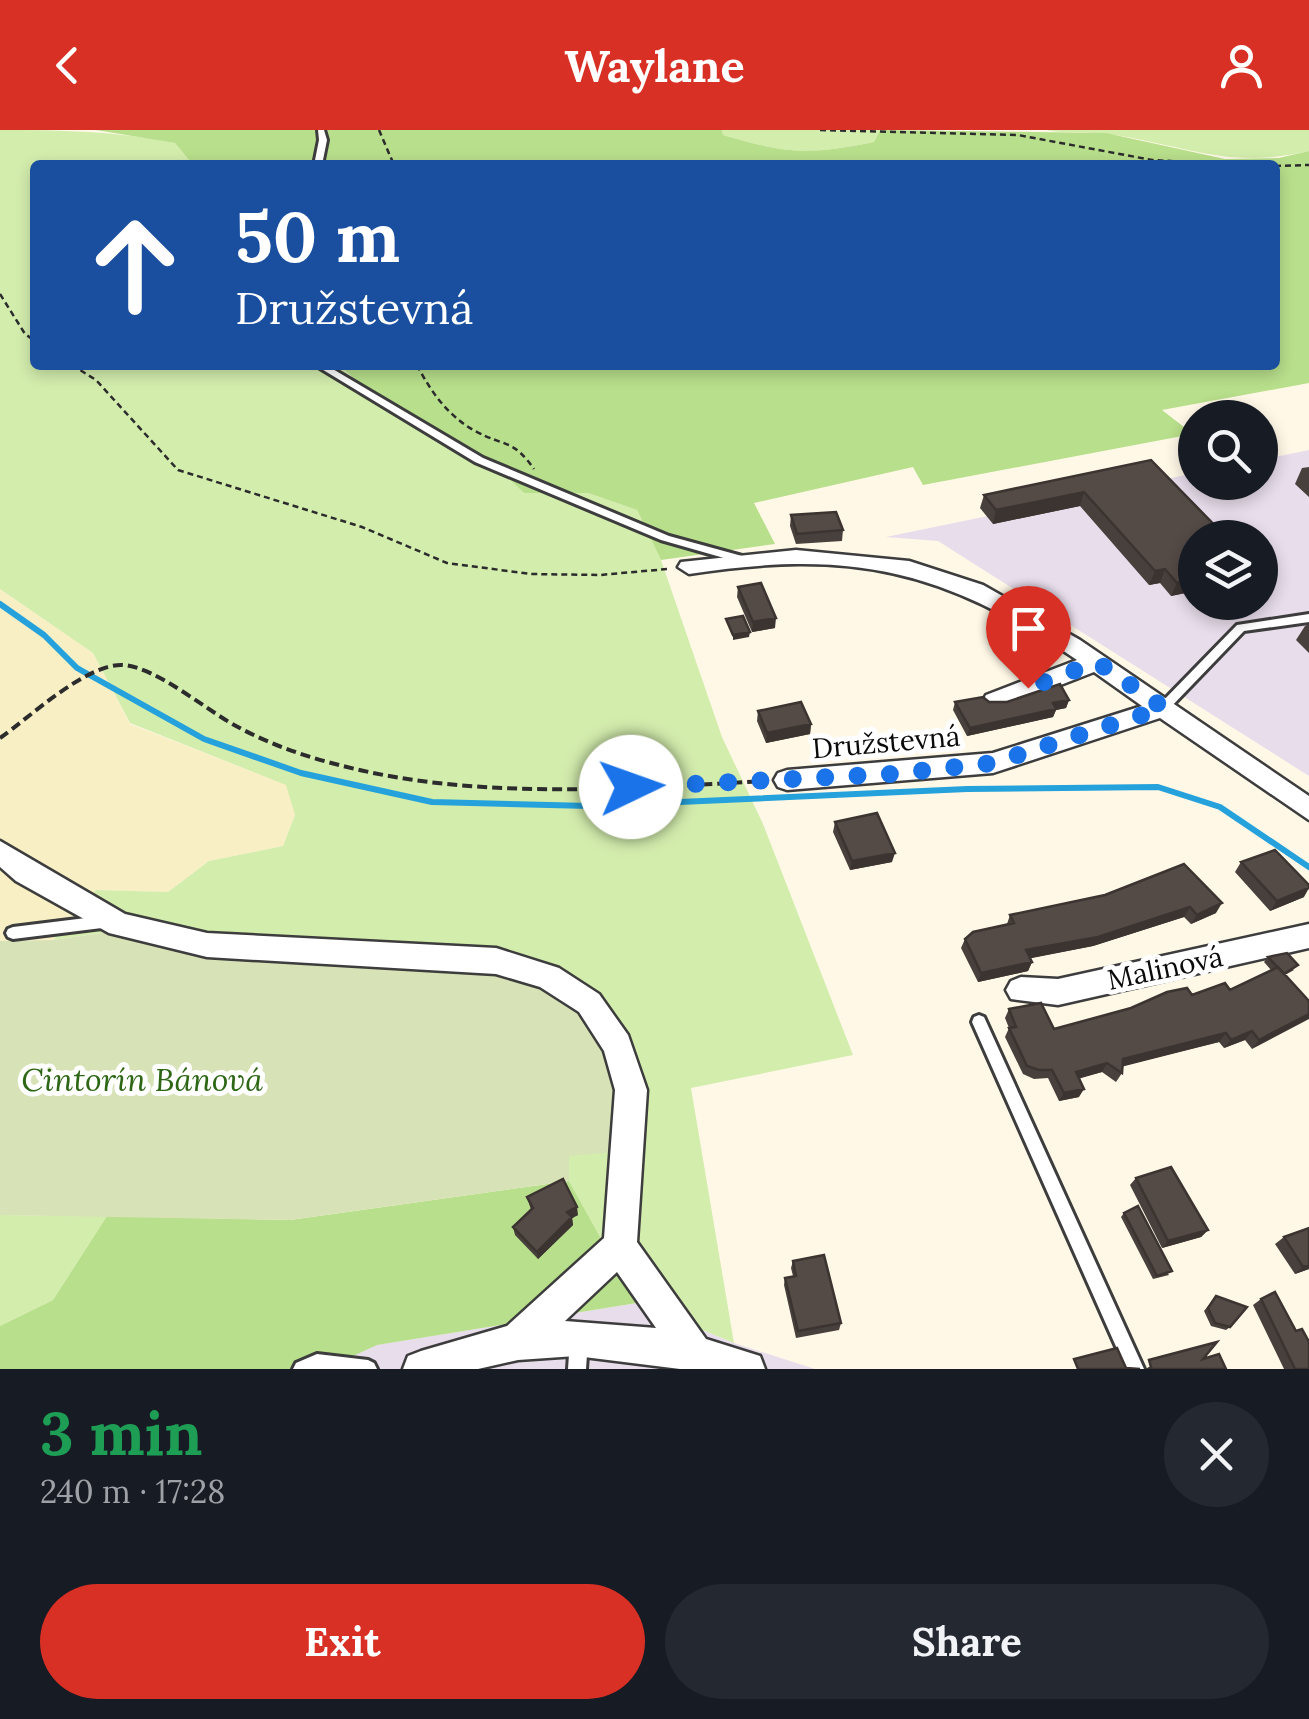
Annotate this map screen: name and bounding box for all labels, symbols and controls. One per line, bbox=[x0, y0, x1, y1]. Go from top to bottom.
text: Waylane bbox=[564, 37, 745, 94]
icon: back bbox=[40, 38, 95, 93]
icon: person bbox=[1214, 38, 1269, 93]
text: 50 m bbox=[235, 192, 400, 281]
icon: ahead bbox=[70, 200, 200, 330]
text: Družstevná bbox=[235, 279, 474, 336]
map controls bbox=[1178, 400, 1278, 620]
button: search bbox=[1178, 400, 1278, 500]
button: layers bbox=[1178, 520, 1278, 620]
pin bbox=[986, 586, 1071, 689]
icon: arrive bbox=[1001, 601, 1056, 656]
street label: Družstevná bbox=[810, 718, 962, 766]
position arrow bbox=[579, 735, 683, 839]
street label: Malinová bbox=[1104, 938, 1226, 998]
park label: Cintorín Bánová bbox=[21, 1059, 263, 1100]
text: 3 min bbox=[40, 1395, 202, 1471]
button: close bbox=[1164, 1402, 1269, 1507]
text: 240 m · 17:28 bbox=[40, 1471, 225, 1512]
button: Exit bbox=[40, 1584, 645, 1699]
button: Share bbox=[665, 1584, 1269, 1699]

